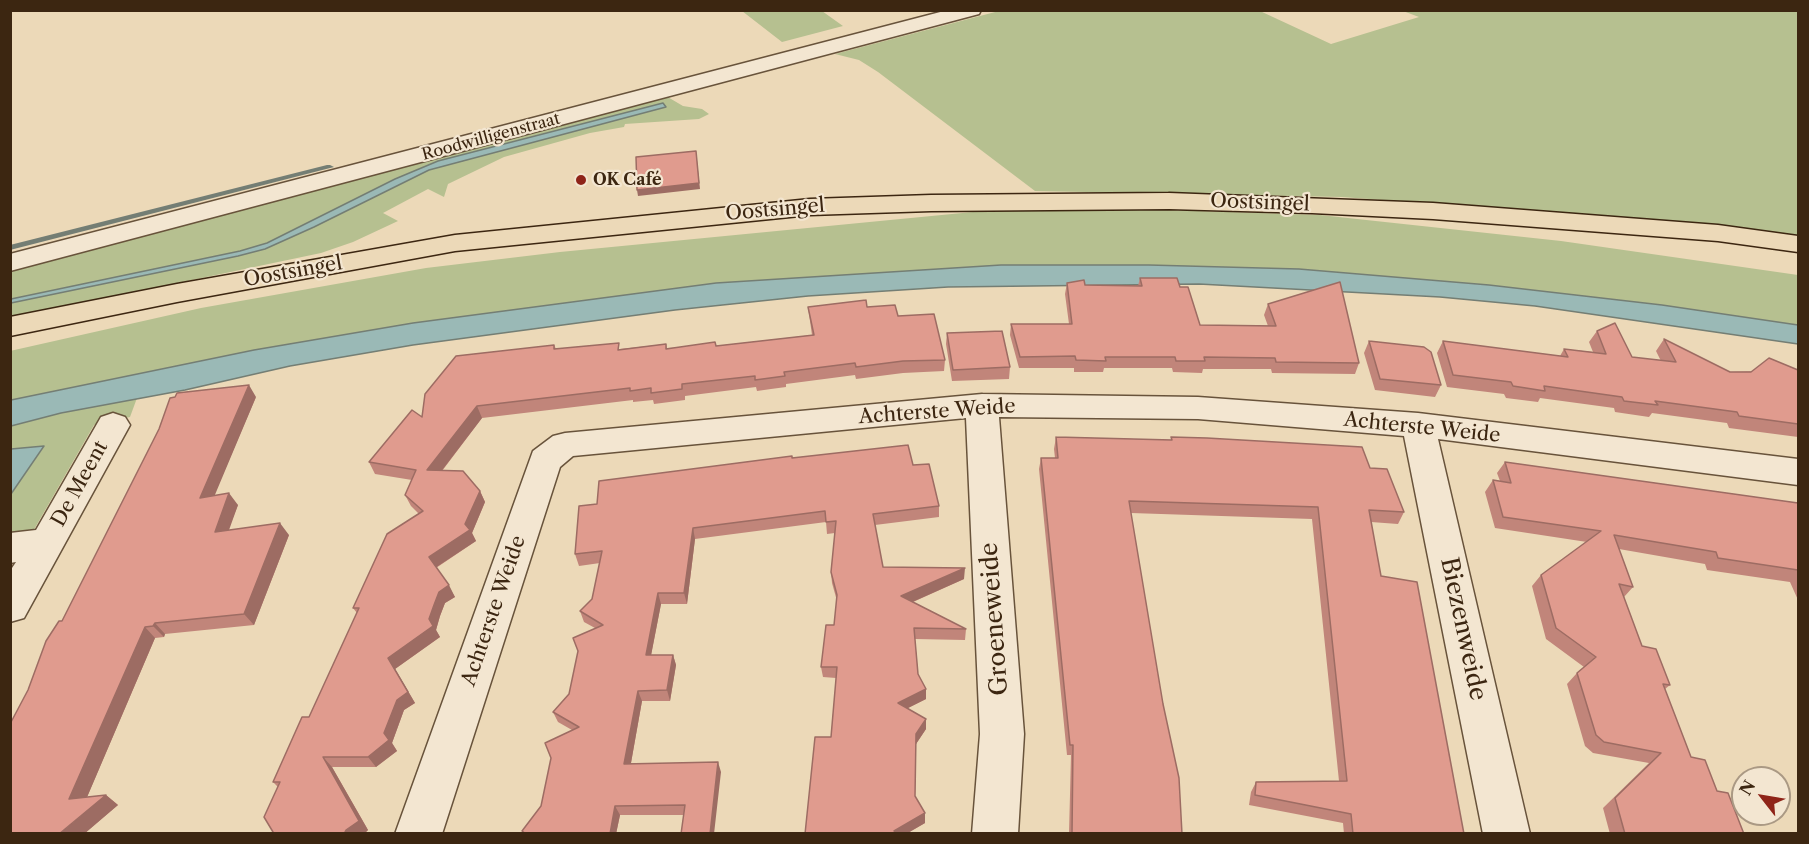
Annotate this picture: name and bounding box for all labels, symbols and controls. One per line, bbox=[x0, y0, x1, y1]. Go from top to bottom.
street label: Roodwilligenstraat bbox=[420, 109, 562, 165]
place label: OK Café bbox=[593, 170, 662, 190]
marker: OK Café bbox=[574, 173, 588, 187]
street label: Oostsingel bbox=[1210, 189, 1310, 217]
street label: Oostsingel bbox=[724, 194, 826, 226]
street label: Oostsingel bbox=[242, 252, 344, 292]
street label: Achterste Weide bbox=[858, 395, 1016, 429]
street label: Achterste Weide bbox=[1343, 408, 1501, 448]
street label: De Meent bbox=[47, 437, 113, 531]
street label: Achterste Weide bbox=[457, 533, 531, 689]
street label: Groeneweide bbox=[975, 541, 1015, 697]
street label: Biezenweide bbox=[1434, 555, 1492, 703]
north arrow bbox=[1731, 766, 1791, 826]
text: N bbox=[1735, 777, 1759, 799]

